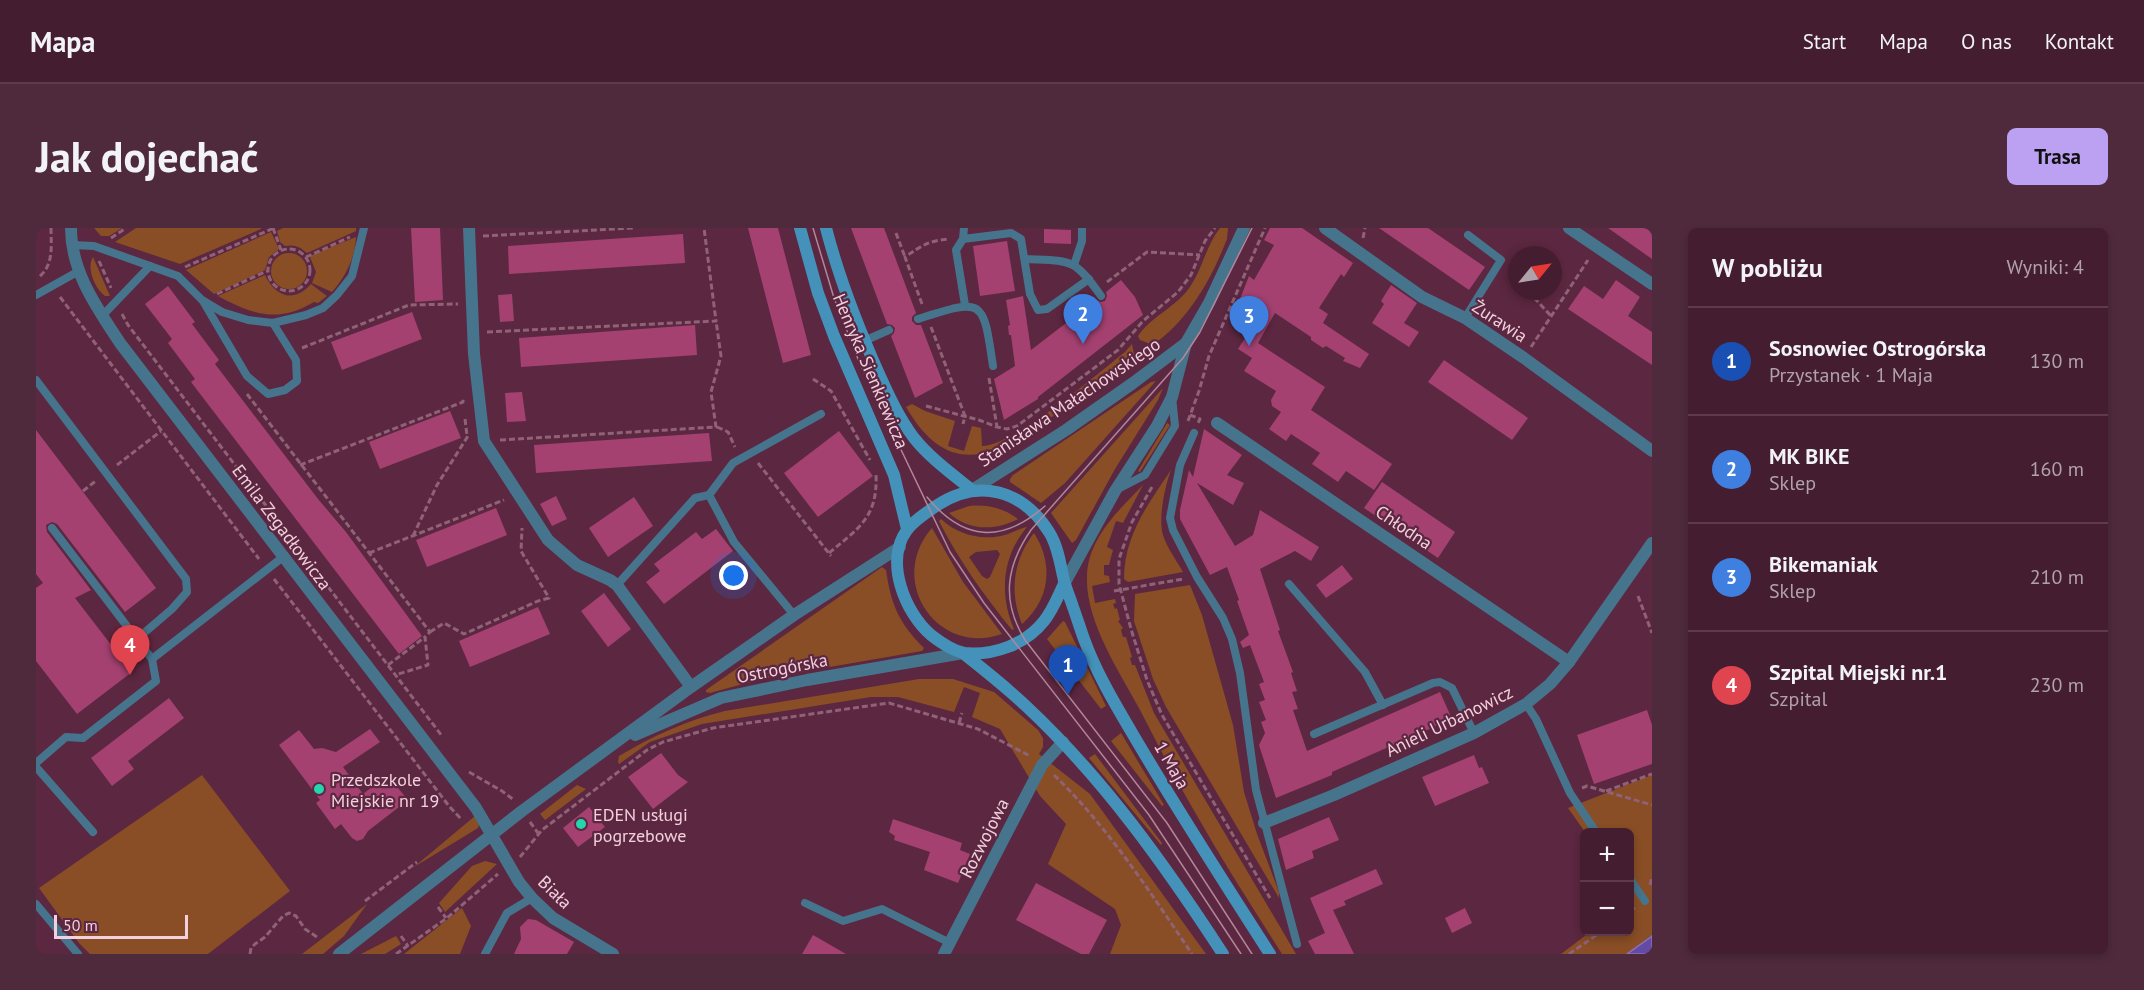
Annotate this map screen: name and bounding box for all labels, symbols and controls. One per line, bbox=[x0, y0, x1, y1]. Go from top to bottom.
text: Mapa bbox=[30, 23, 95, 60]
text: Start bbox=[1803, 28, 1846, 55]
text: Mapa bbox=[1879, 28, 1928, 55]
text: O nas bbox=[1961, 28, 2012, 55]
text: Kontakt bbox=[2045, 28, 2114, 55]
button: Trasa bbox=[2007, 128, 2108, 185]
text: Jak dojechać bbox=[36, 129, 259, 184]
north arrow bbox=[1508, 246, 1562, 300]
text: W pobliżu bbox=[1712, 251, 1823, 284]
text: Wyniki: 4 bbox=[2007, 254, 2084, 280]
street label: Henryka Sienkiewicza bbox=[828, 290, 914, 452]
pin: 2 bbox=[1064, 294, 1102, 344]
street label: Żurawia bbox=[1468, 295, 1532, 347]
pin: 3 bbox=[1230, 296, 1268, 346]
street label: Stanisława Małachowskiego bbox=[973, 332, 1165, 472]
text: Sosnowiec Ostrogórska bbox=[1769, 334, 1986, 362]
text: 1 bbox=[1726, 348, 1737, 374]
text: 130 m bbox=[2030, 348, 2084, 374]
text: Przystanek · 1 Maja bbox=[1769, 362, 1933, 388]
text: MK BIKE bbox=[1769, 442, 1850, 470]
text: 2 bbox=[1726, 456, 1737, 482]
text: 160 m bbox=[2030, 456, 2084, 482]
street label: Emila Zegadłowicza bbox=[227, 460, 337, 594]
text: Sklep bbox=[1769, 470, 1816, 496]
street label: Chłodna bbox=[1371, 500, 1437, 554]
text: Bikemaniak bbox=[1769, 550, 1878, 578]
your location bbox=[719, 561, 748, 590]
text: 3 bbox=[1726, 564, 1737, 590]
text: 210 m bbox=[2030, 564, 2084, 590]
text: Sklep bbox=[1769, 578, 1816, 604]
pin: 4 bbox=[110, 626, 149, 675]
pin: 1 bbox=[1048, 646, 1088, 695]
street label: Ostrogórska bbox=[734, 648, 830, 688]
text: Szpital Miejski nr.1 bbox=[1769, 658, 1948, 686]
text: 4 bbox=[1726, 672, 1737, 698]
text: 230 m bbox=[2030, 672, 2084, 698]
street label: Anieli Urbanowicz bbox=[1382, 680, 1516, 762]
text: Szpital bbox=[1769, 686, 1827, 712]
street label: 1 Maja bbox=[1149, 737, 1195, 793]
place label: Przedszkole Miejskie nr 19 bbox=[331, 768, 439, 812]
marker: Przedszkole Miejskie nr 19 bbox=[312, 782, 326, 796]
street label: Rozwojowa bbox=[954, 794, 1014, 882]
place label: EDEN usługi pogrzebowe bbox=[593, 803, 688, 847]
marker: EDEN usługi pogrzebowe bbox=[574, 817, 588, 831]
map controls bbox=[1580, 828, 1634, 936]
button: + bbox=[1580, 828, 1634, 882]
street label: Biała bbox=[533, 870, 577, 914]
button: − bbox=[1580, 882, 1634, 936]
scale bar bbox=[54, 912, 188, 940]
text: 50 m bbox=[63, 915, 98, 935]

